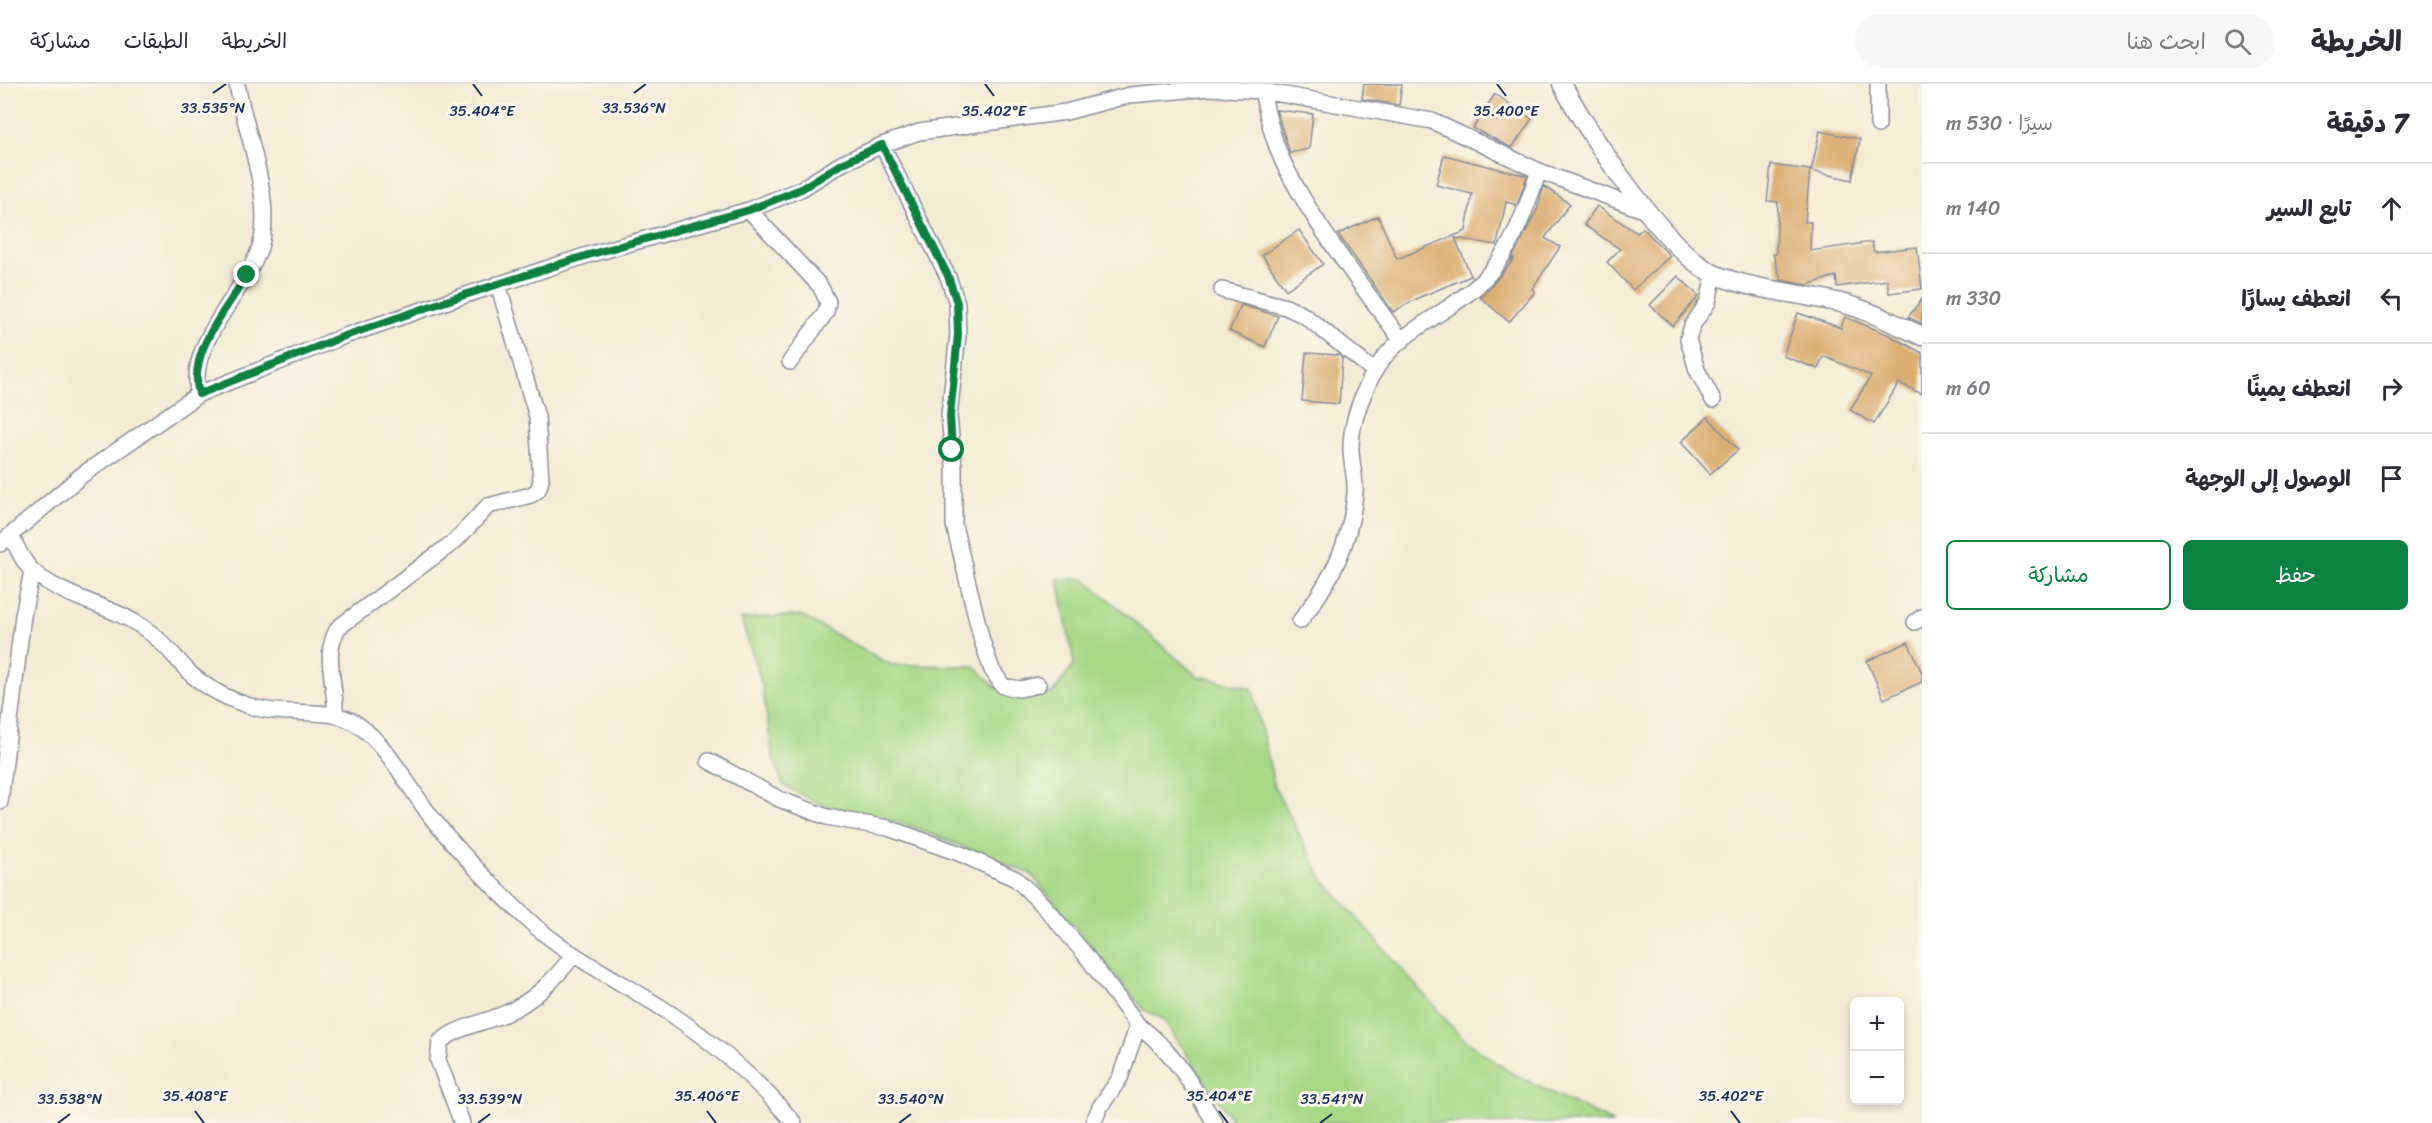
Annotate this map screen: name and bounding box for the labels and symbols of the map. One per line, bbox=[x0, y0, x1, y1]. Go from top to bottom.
text: 33.535°N bbox=[181, 95, 246, 121]
text: 33.536°N bbox=[602, 95, 666, 121]
text: 35.404°E bbox=[450, 98, 516, 124]
text: 35.402°E bbox=[962, 98, 1028, 124]
text: 35.400°E bbox=[1473, 98, 1540, 124]
route end bbox=[233, 261, 259, 287]
route start bbox=[938, 436, 964, 462]
text: 35.408°E bbox=[163, 1083, 229, 1109]
text: 35.406°E bbox=[675, 1083, 741, 1109]
text: 35.404°E bbox=[1187, 1083, 1253, 1109]
text: 35.402°E bbox=[1699, 1083, 1765, 1109]
text: 33.538°N bbox=[38, 1086, 103, 1112]
text: 33.539°N bbox=[458, 1086, 523, 1112]
text: 33.540°N bbox=[878, 1086, 945, 1112]
text: 33.541°N bbox=[1301, 1086, 1364, 1112]

